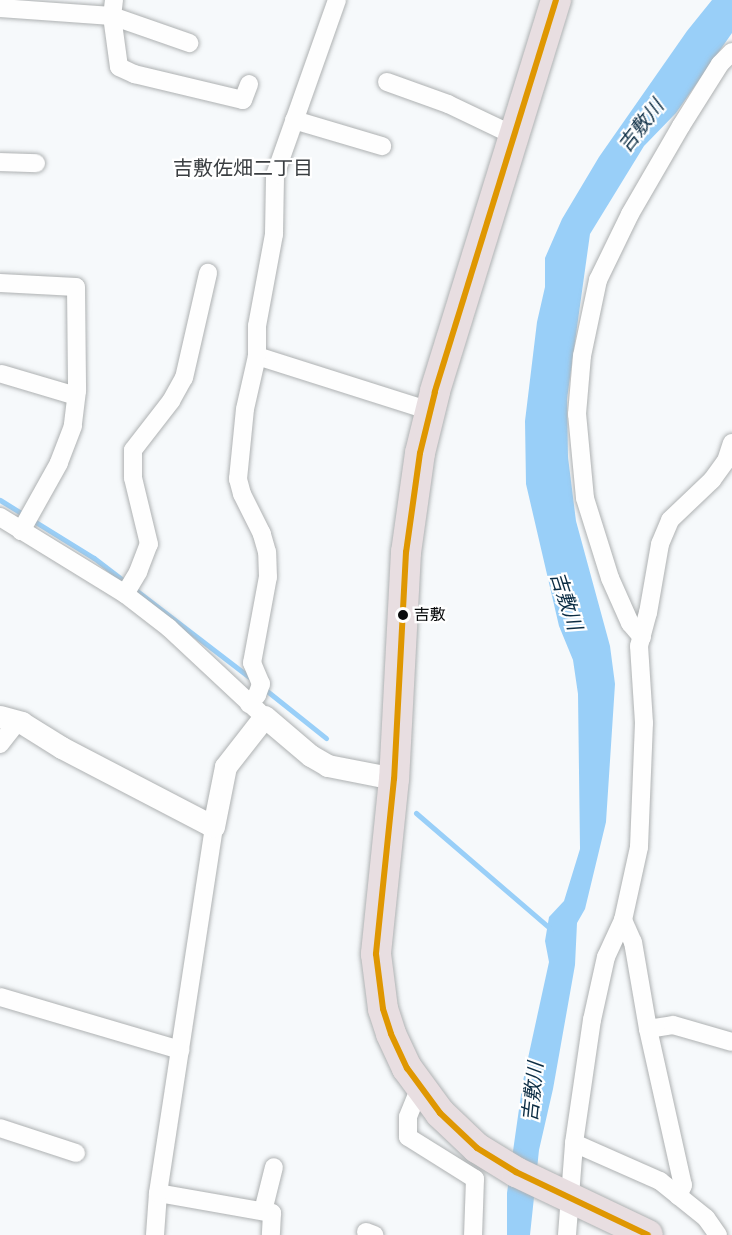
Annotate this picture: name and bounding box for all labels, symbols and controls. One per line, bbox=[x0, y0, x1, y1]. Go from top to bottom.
water label: 吉敷川 bbox=[613, 95, 669, 157]
district label: 吉敷佐畑二丁目 bbox=[173, 156, 313, 180]
water label: 吉敷川 bbox=[545, 569, 587, 633]
place label: 吉敷 bbox=[414, 605, 446, 625]
marker: 吉敷 bbox=[397, 609, 409, 621]
water label: 吉敷川 bbox=[518, 1061, 548, 1123]

